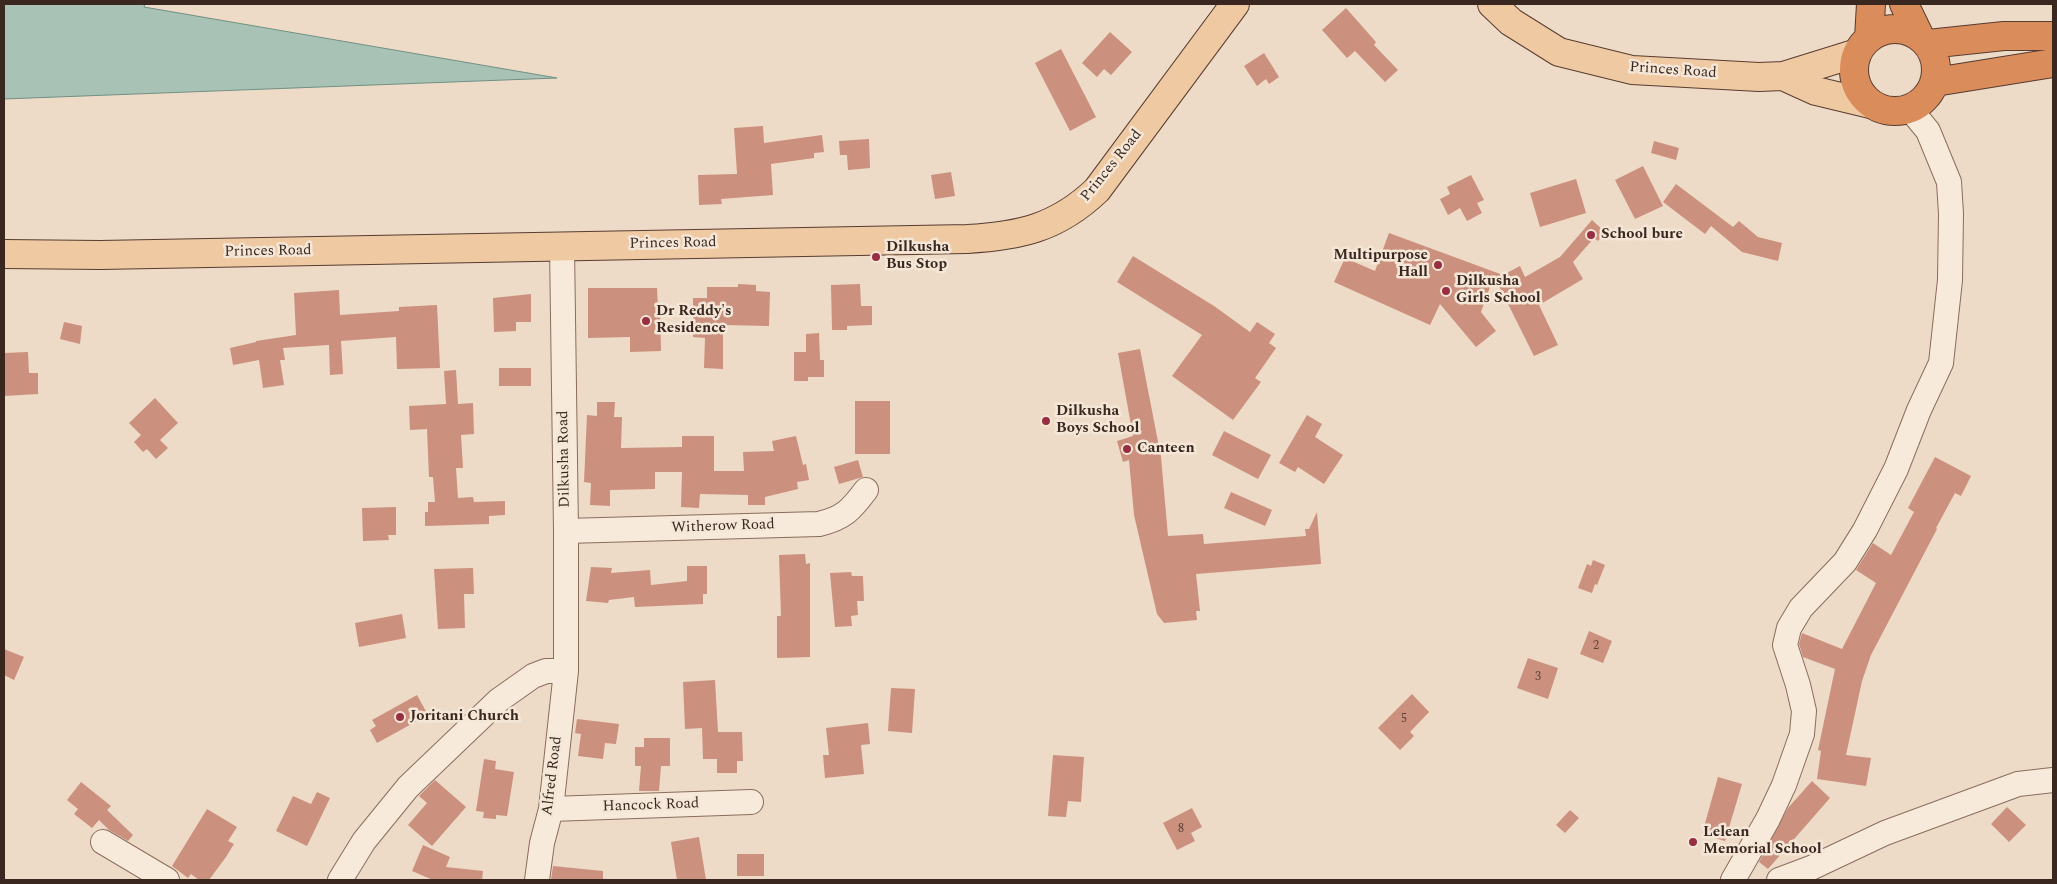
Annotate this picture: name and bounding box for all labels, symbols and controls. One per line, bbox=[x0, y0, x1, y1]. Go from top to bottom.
street label: Princes Road bbox=[1629, 59, 1717, 83]
street label: Princes Road bbox=[1078, 126, 1146, 206]
place label: School bure bbox=[1601, 226, 1683, 244]
marker: School bure bbox=[1585, 229, 1597, 241]
street label: Princes Road bbox=[629, 234, 717, 254]
place label: Dilkusha Bus Stop bbox=[886, 239, 949, 274]
street label: Princes Road bbox=[224, 242, 312, 262]
place label: Multipurpose Hall bbox=[1333, 247, 1428, 282]
marker: Dilkusha Bus Stop bbox=[870, 251, 882, 263]
marker: Multipurpose Hall bbox=[1432, 259, 1444, 271]
place label: Dilkusha Girls School bbox=[1456, 273, 1541, 308]
marker: Dilkusha Girls School bbox=[1440, 285, 1452, 297]
place label: Dr Reddy's Residence bbox=[656, 303, 732, 338]
marker: Dr Reddy's Residence bbox=[640, 315, 652, 327]
place label: Dilkusha Boys School bbox=[1056, 403, 1139, 438]
street label: Dilkusha Road bbox=[555, 410, 575, 508]
marker: Dilkusha Boys School bbox=[1040, 415, 1052, 427]
place label: Canteen bbox=[1137, 440, 1195, 458]
marker: Canteen bbox=[1121, 443, 1133, 455]
street label: Witherow Road bbox=[671, 516, 775, 538]
house number: 2 bbox=[1593, 640, 1599, 654]
house number: 3 bbox=[1535, 671, 1541, 685]
place label: Joritani Church bbox=[410, 708, 519, 726]
marker: Joritani Church bbox=[394, 711, 406, 723]
house number: 5 bbox=[1401, 713, 1407, 727]
street label: Alfred Road bbox=[539, 735, 567, 817]
street label: Hancock Road bbox=[602, 795, 700, 817]
house number: 8 bbox=[1178, 823, 1184, 837]
place label: Lelean Memorial School bbox=[1703, 824, 1822, 859]
marker: Lelean Memorial School bbox=[1687, 836, 1699, 848]

